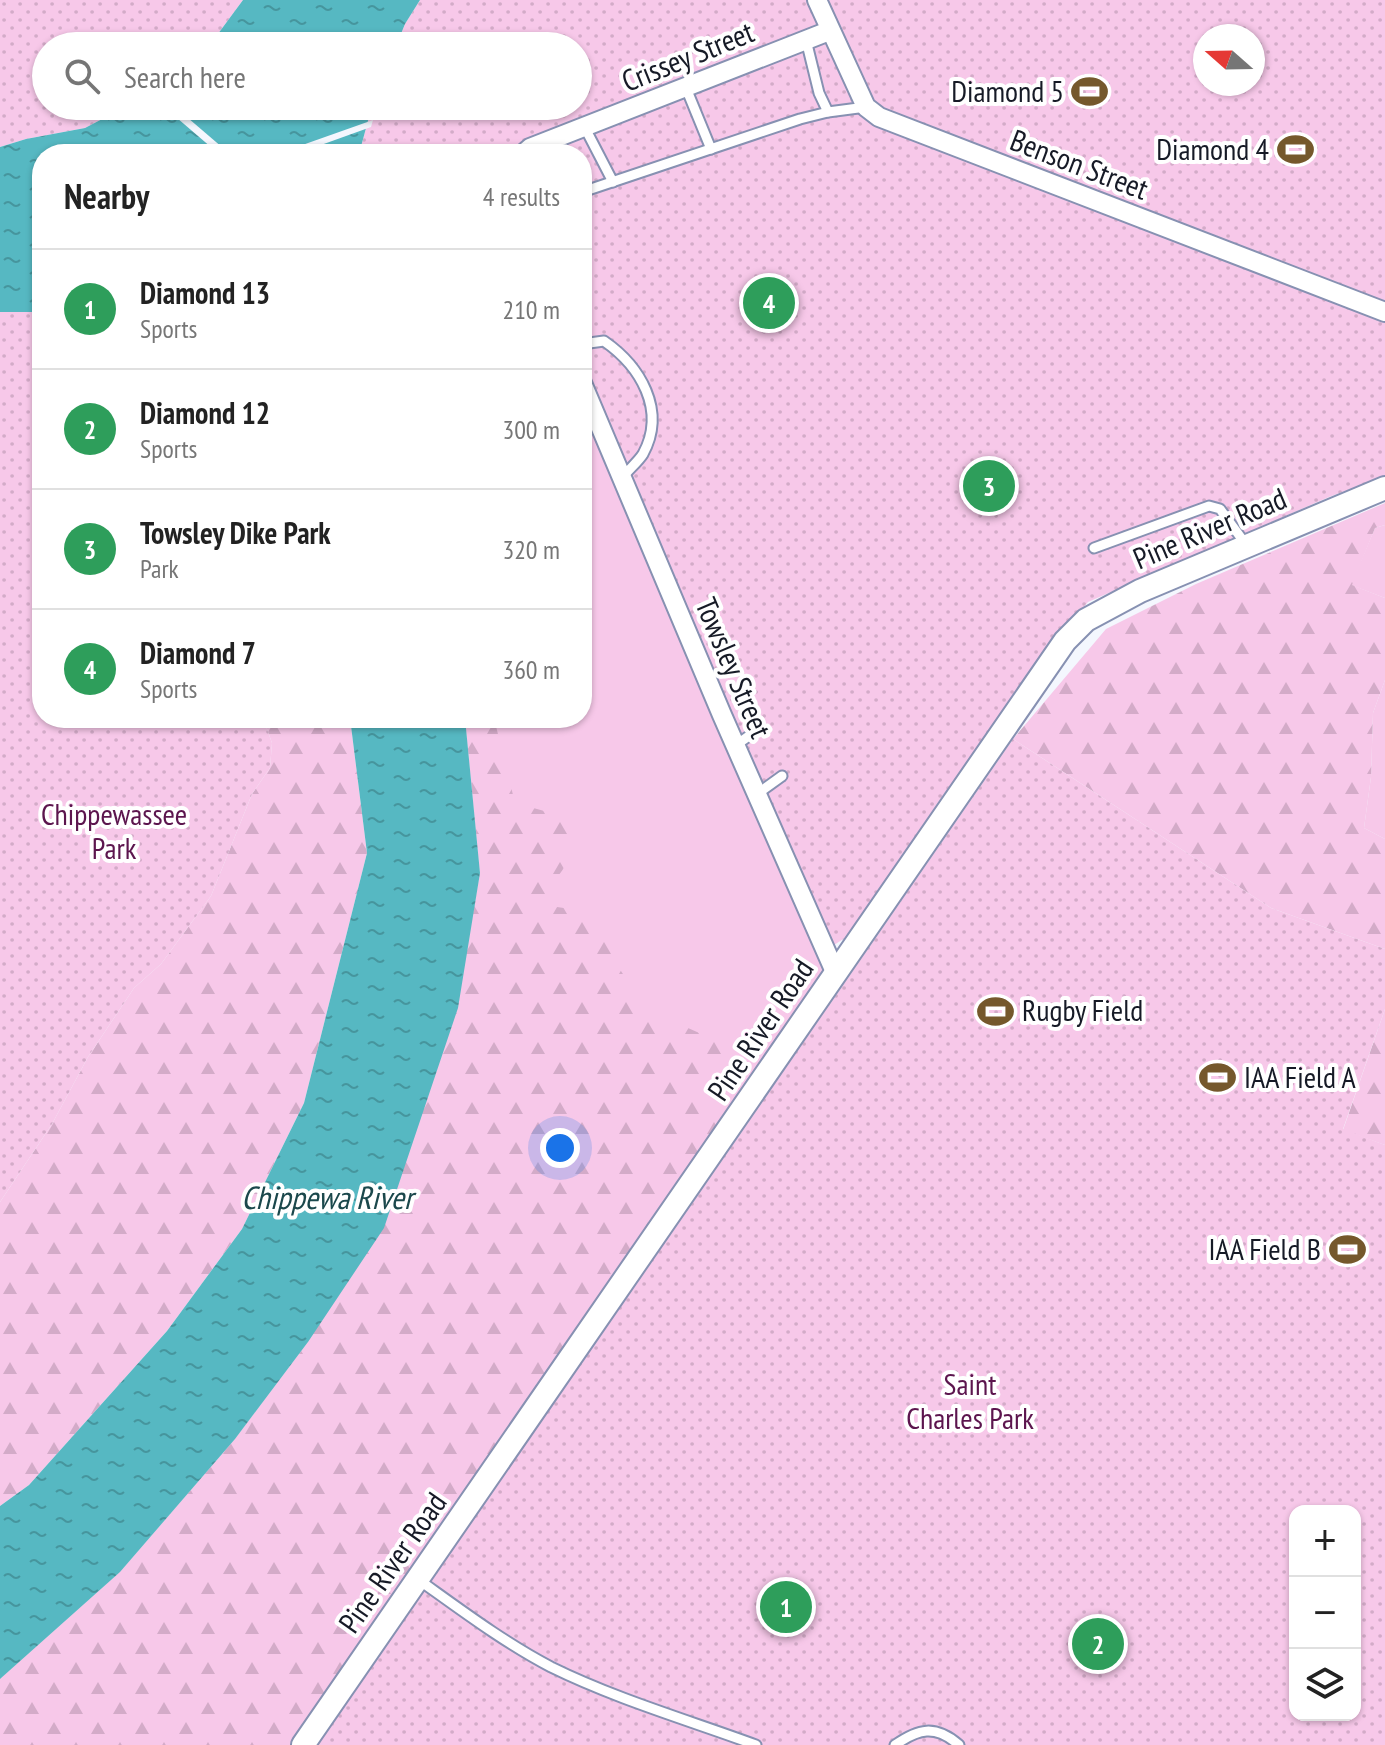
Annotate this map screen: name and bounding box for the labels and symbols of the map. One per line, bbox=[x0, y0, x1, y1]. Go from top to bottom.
street label: Crissey Street bbox=[616, 11, 760, 100]
north arrow bbox=[1193, 24, 1265, 96]
place label: Diamond 5 bbox=[951, 71, 1064, 110]
sports icon: Diamond 5 bbox=[1071, 73, 1109, 111]
street label: Benson Street bbox=[1005, 120, 1155, 208]
place label: Diamond 4 bbox=[1156, 129, 1269, 168]
sports icon: Diamond 4 bbox=[1276, 131, 1314, 169]
pin: 4 bbox=[743, 273, 795, 333]
pin: 3 bbox=[963, 456, 1015, 516]
street label: Pine River Road bbox=[1127, 478, 1292, 577]
street label: Towsley Street bbox=[687, 591, 782, 744]
park label: Chippewassee Park bbox=[41, 794, 187, 867]
street label: Pine River Road bbox=[698, 951, 821, 1107]
place label: Rugby Field bbox=[1022, 990, 1143, 1029]
sports icon: Rugby Field bbox=[977, 992, 1015, 1030]
place label: IAA Field A bbox=[1244, 1057, 1357, 1096]
sports icon: IAA Field A bbox=[1199, 1059, 1237, 1097]
your location bbox=[540, 1128, 580, 1168]
water label: Chippewa River bbox=[241, 1176, 417, 1218]
place label: IAA Field B bbox=[1209, 1229, 1321, 1268]
sports icon: IAA Field B bbox=[1328, 1231, 1366, 1269]
park label: Saint Charles Park bbox=[906, 1364, 1034, 1437]
street label: Pine River Road bbox=[329, 1484, 454, 1640]
pin: 1 bbox=[760, 1577, 812, 1637]
pin: 2 bbox=[1072, 1614, 1124, 1674]

